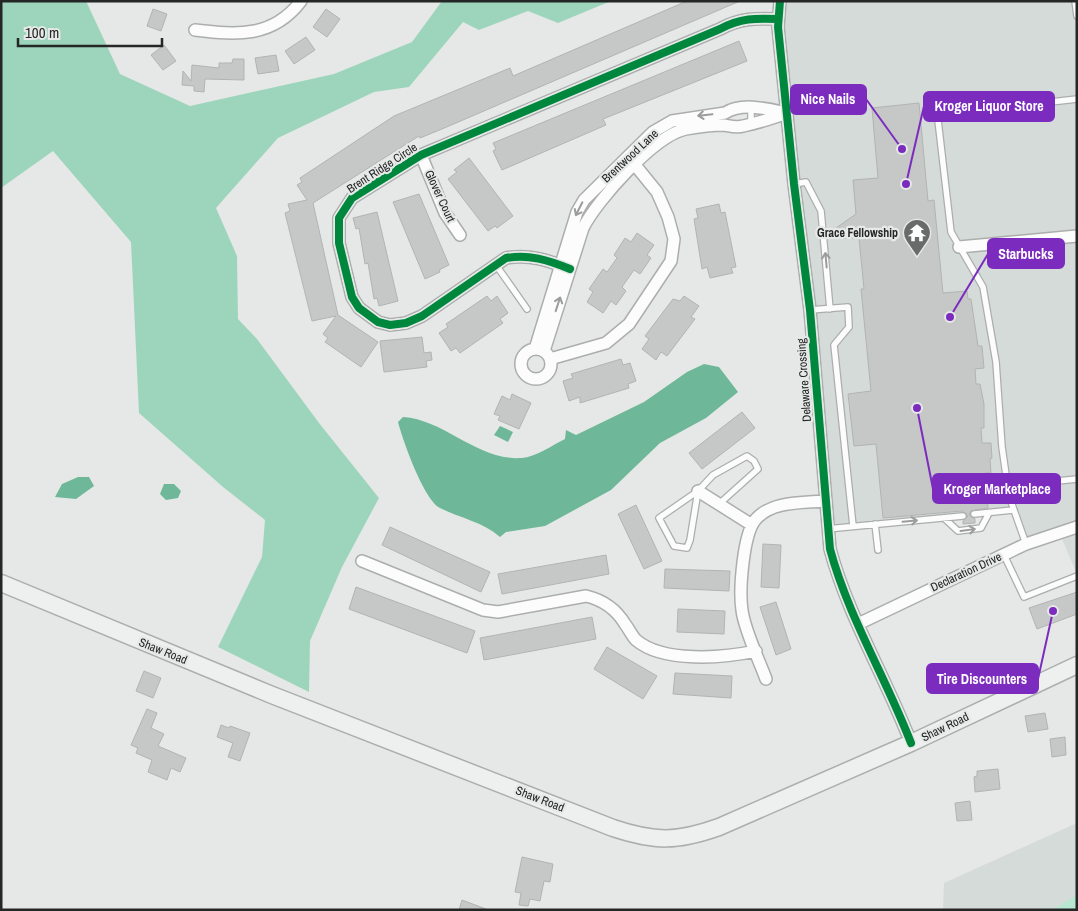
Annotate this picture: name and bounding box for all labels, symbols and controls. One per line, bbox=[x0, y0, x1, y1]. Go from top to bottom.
scale bar bbox=[18, 15, 161, 47]
text: 100 m bbox=[25, 22, 59, 43]
callout: Nice Nails bbox=[791, 85, 866, 114]
text: Nice Nails bbox=[801, 90, 855, 108]
callout: Kroger Liquor Store bbox=[924, 92, 1054, 121]
text: Kroger Liquor Store bbox=[934, 97, 1044, 115]
one-way arrow bbox=[697, 110, 713, 120]
street label: Brentwood Lane bbox=[598, 126, 662, 186]
street label: Brent Ridge Circle bbox=[344, 139, 420, 197]
street label: Glover Court bbox=[421, 167, 459, 225]
one-way arrow bbox=[574, 201, 584, 216]
temple icon: Grace Fellowship bbox=[902, 218, 932, 257]
place label: Grace Fellowship bbox=[817, 225, 898, 241]
callout: Starbucks bbox=[988, 239, 1064, 268]
text: Starbucks bbox=[998, 245, 1054, 263]
one-way arrow bbox=[821, 252, 831, 268]
one-way arrow bbox=[554, 296, 564, 312]
street label: Delaware Crossing bbox=[793, 337, 815, 422]
callout: Kroger Marketplace bbox=[933, 474, 1060, 503]
text: Kroger Marketplace bbox=[943, 480, 1051, 498]
one-way arrow bbox=[901, 516, 917, 525]
one-way arrow bbox=[960, 525, 976, 535]
street label: Declaration Drive bbox=[928, 549, 1004, 595]
street label: Shaw Road bbox=[136, 634, 190, 668]
callout: Tire Discounters bbox=[927, 664, 1038, 693]
text: Tire Discounters bbox=[937, 670, 1027, 688]
street label: Shaw Road bbox=[919, 709, 971, 745]
street label: Shaw Road bbox=[513, 782, 567, 816]

